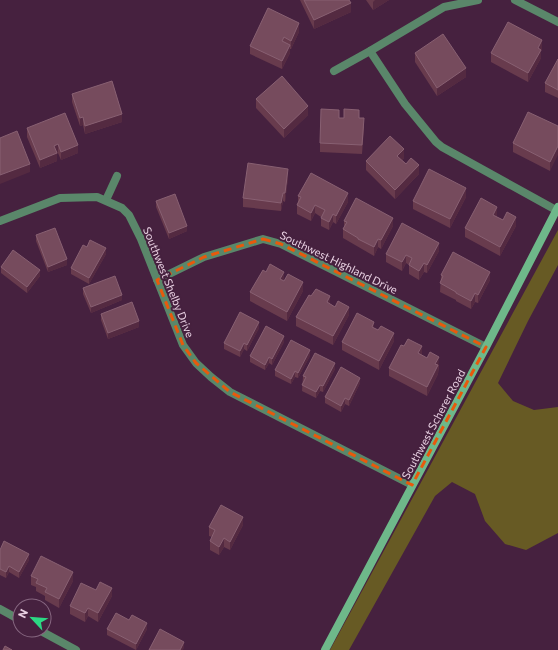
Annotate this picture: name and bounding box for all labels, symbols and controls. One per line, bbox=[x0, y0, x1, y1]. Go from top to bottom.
street label: Southwest Shelby Drive bbox=[141, 225, 197, 339]
street label: Southwest Highland Drive bbox=[278, 228, 400, 296]
street label: Southwest Scherer Road bbox=[399, 367, 467, 481]
north arrow bbox=[12, 598, 52, 638]
text: N bbox=[15, 607, 30, 620]

